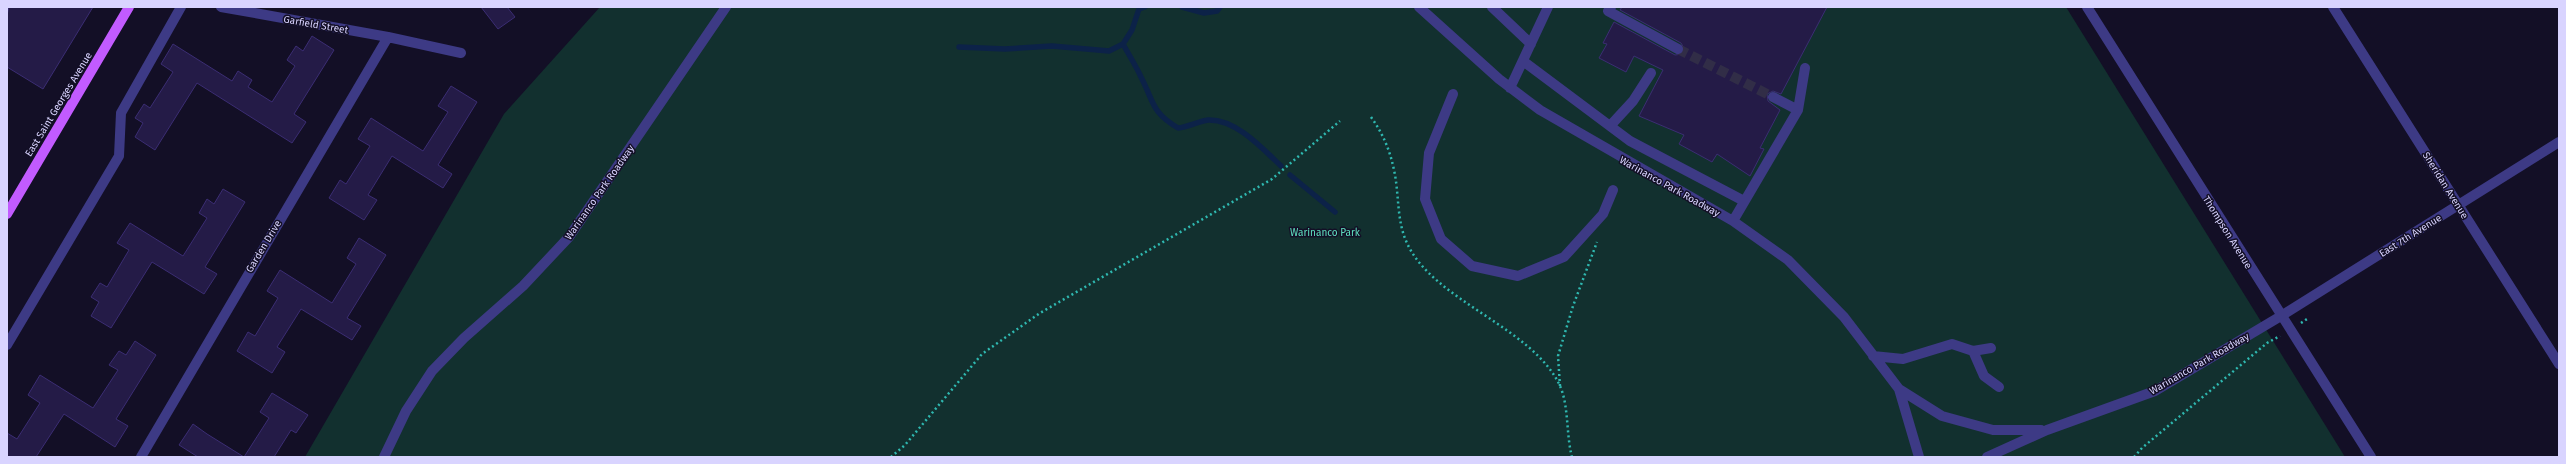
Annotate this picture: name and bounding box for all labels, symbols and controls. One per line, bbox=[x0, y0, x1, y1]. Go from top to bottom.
street label: Garfield Street bbox=[283, 13, 349, 37]
street label: East Saint Georges Avenue bbox=[23, 50, 95, 159]
street label: Warinanco Park Roadway bbox=[563, 143, 637, 242]
street label: Sheridan Avenue bbox=[2420, 150, 2471, 221]
street label: Warinanco Park Roadway bbox=[1617, 154, 1722, 220]
street label: Thompson Avenue bbox=[2200, 194, 2254, 271]
street label: East 7th Avenue bbox=[2377, 212, 2444, 260]
street label: Garden Drive bbox=[244, 218, 284, 275]
park label: Warinanco Park bbox=[1290, 227, 1361, 239]
street label: Warinanco Park Roadway bbox=[2148, 330, 2251, 397]

